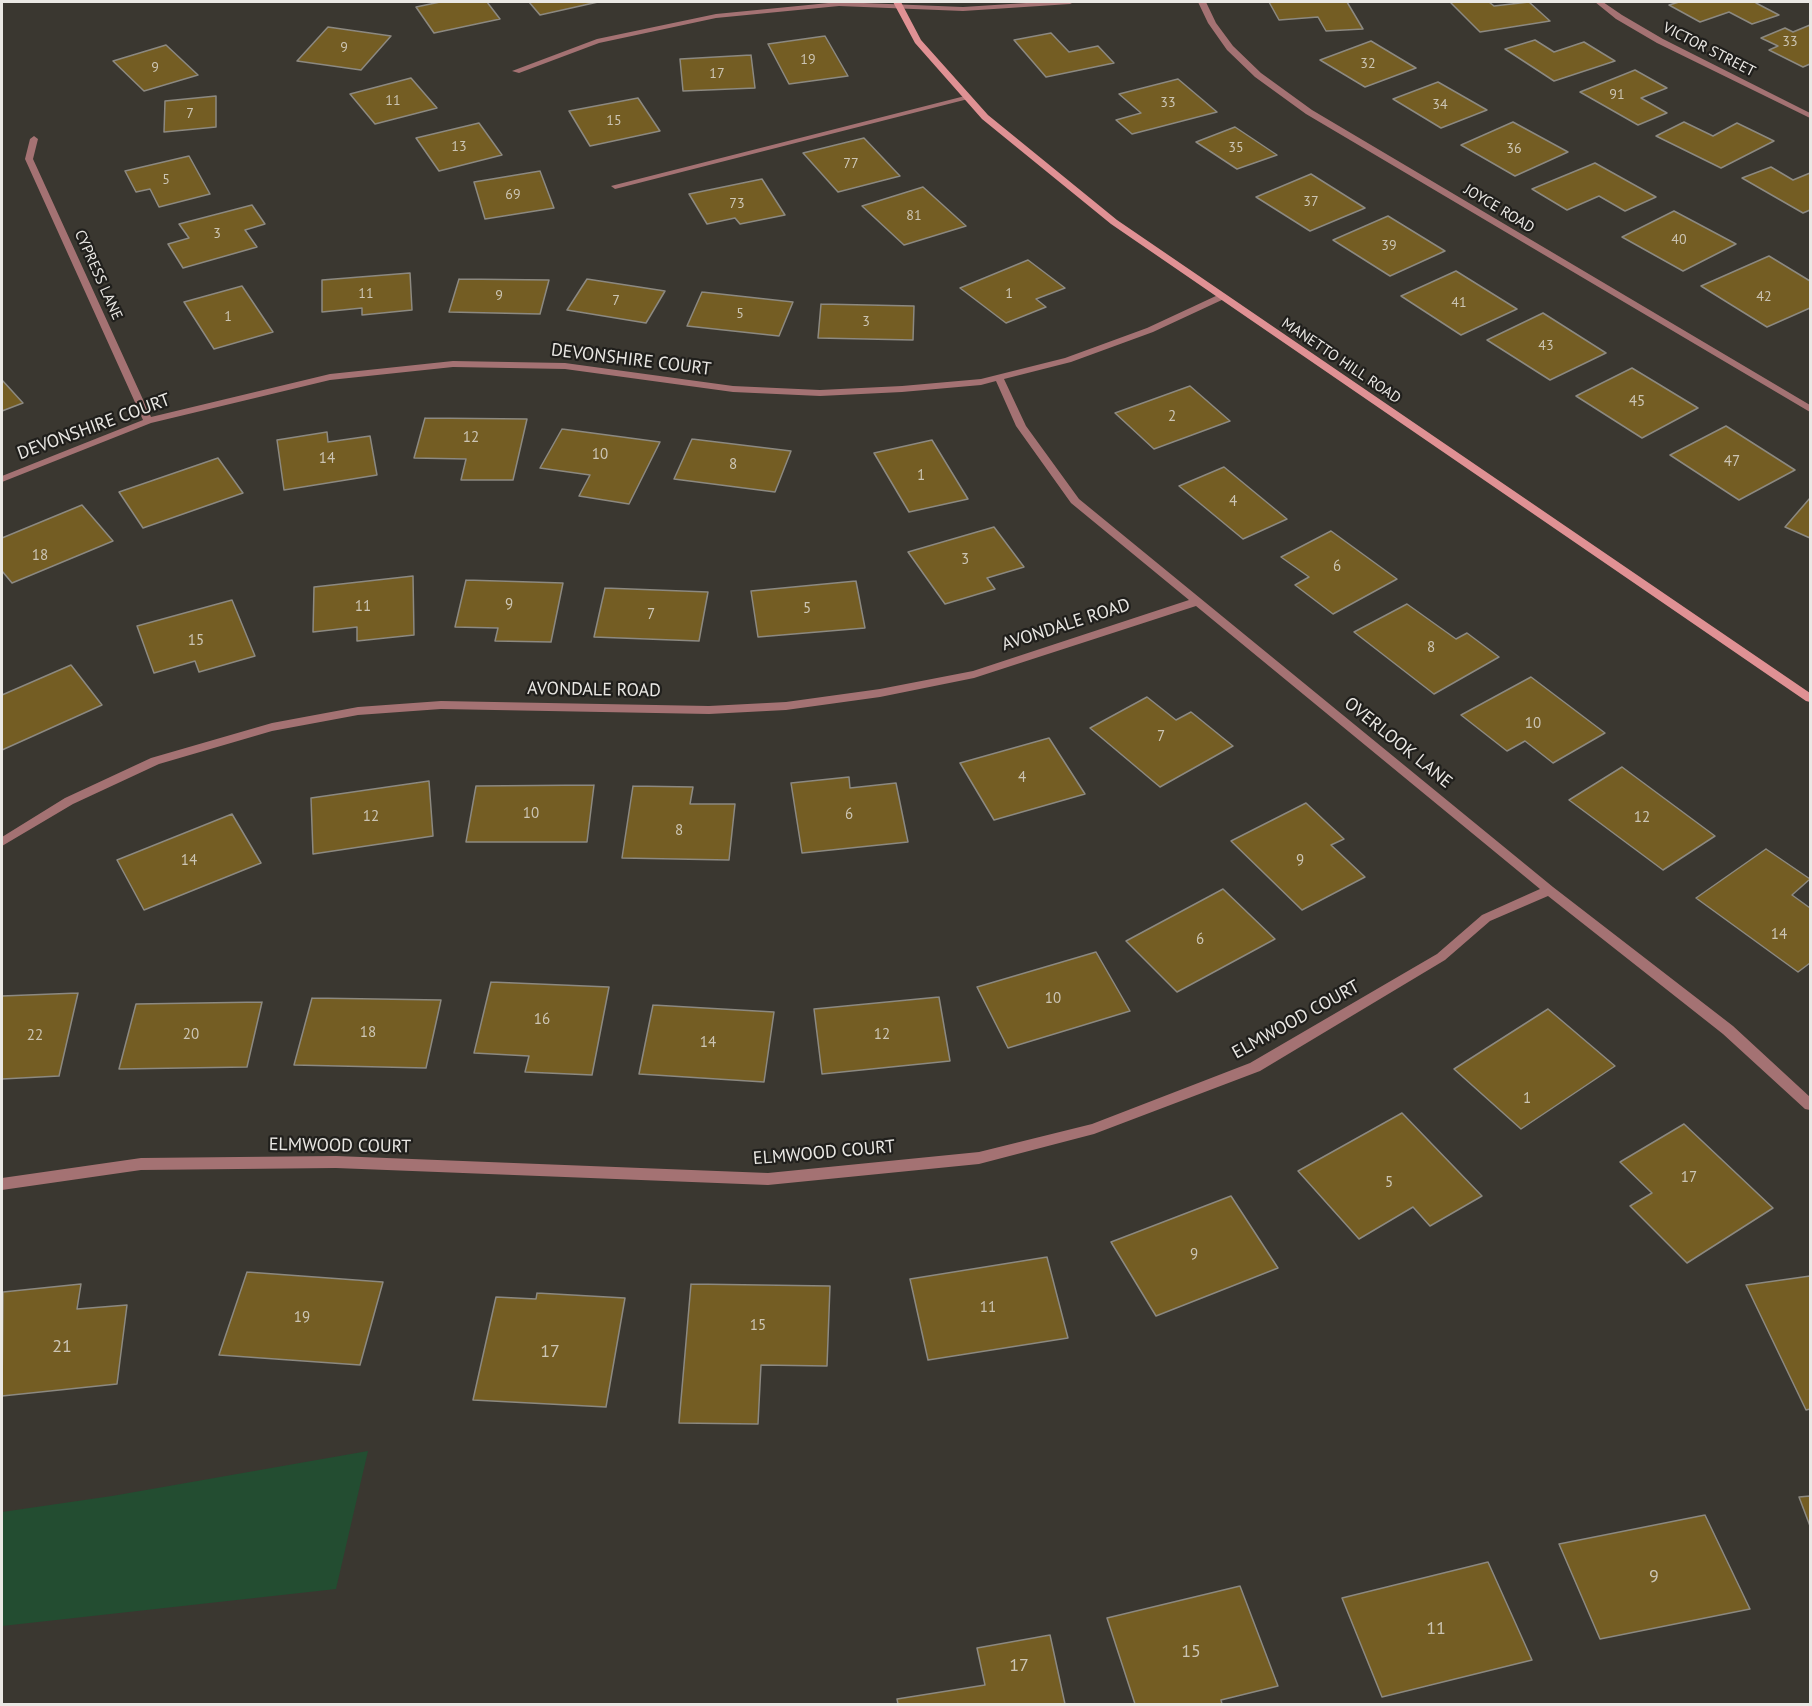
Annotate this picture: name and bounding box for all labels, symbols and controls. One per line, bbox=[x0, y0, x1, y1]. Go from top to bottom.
street label: VICTOR STREET bbox=[1660, 19, 1758, 81]
house number: 33 bbox=[1782, 34, 1798, 50]
house number: 9 bbox=[340, 40, 348, 56]
house number: 19 bbox=[800, 52, 816, 68]
house number: 32 bbox=[1360, 56, 1376, 72]
house number: 9 bbox=[151, 60, 159, 76]
house number: 17 bbox=[709, 66, 725, 82]
house number: 91 bbox=[1609, 87, 1625, 103]
house number: 11 bbox=[385, 93, 401, 109]
house number: 33 bbox=[1160, 95, 1176, 111]
house number: 34 bbox=[1432, 97, 1448, 113]
house number: 7 bbox=[186, 106, 194, 122]
house number: 15 bbox=[606, 113, 622, 129]
house number: 13 bbox=[451, 139, 467, 155]
house number: 35 bbox=[1228, 140, 1244, 156]
house number: 36 bbox=[1506, 141, 1522, 157]
house number: 77 bbox=[843, 156, 859, 172]
house number: 5 bbox=[162, 172, 170, 188]
street label: JOYCE ROAD bbox=[1460, 181, 1538, 237]
house number: 69 bbox=[505, 187, 521, 203]
house number: 37 bbox=[1303, 194, 1319, 210]
house number: 73 bbox=[729, 196, 745, 212]
house number: 81 bbox=[906, 208, 922, 224]
house number: 3 bbox=[213, 226, 221, 242]
street label: CYPRESS LANE bbox=[70, 227, 126, 323]
house number: 40 bbox=[1671, 232, 1687, 248]
house number: 39 bbox=[1381, 238, 1397, 254]
house number: 11 bbox=[358, 286, 374, 302]
house number: 1 bbox=[1005, 286, 1013, 302]
house number: 9 bbox=[495, 288, 503, 304]
house number: 42 bbox=[1756, 289, 1772, 305]
house number: 7 bbox=[612, 293, 620, 309]
house number: 41 bbox=[1451, 295, 1467, 311]
house number: 5 bbox=[736, 306, 744, 322]
house number: 1 bbox=[224, 309, 232, 325]
house number: 3 bbox=[862, 314, 870, 330]
street label: MANETTO HILL ROAD bbox=[1278, 314, 1404, 408]
house number: 43 bbox=[1538, 338, 1554, 354]
street label: DEVONSHIRE COURT bbox=[550, 339, 712, 381]
street label: DEVONSHIRE COURT bbox=[15, 389, 173, 465]
house number: 45 bbox=[1629, 393, 1645, 411]
house number: 2 bbox=[1168, 408, 1176, 426]
house number: 12 bbox=[463, 429, 479, 447]
house number: 10 bbox=[592, 446, 608, 464]
house number: 14 bbox=[319, 450, 335, 468]
house number: 47 bbox=[1724, 453, 1740, 471]
house number: 8 bbox=[729, 456, 737, 474]
house number: 1 bbox=[917, 467, 925, 485]
house number: 4 bbox=[1229, 493, 1237, 511]
house number: 18 bbox=[32, 547, 48, 565]
house number: 3 bbox=[961, 551, 969, 569]
house number: 6 bbox=[1333, 558, 1341, 576]
street label: AVONDALE ROAD bbox=[999, 594, 1133, 656]
house number: 9 bbox=[505, 596, 513, 614]
house number: 11 bbox=[355, 598, 371, 616]
house number: 5 bbox=[803, 600, 811, 618]
house number: 7 bbox=[647, 606, 655, 624]
house number: 15 bbox=[188, 632, 204, 650]
house number: 8 bbox=[1427, 639, 1435, 657]
street label: AVONDALE ROAD bbox=[527, 678, 661, 702]
street label: OVERLOOK LANE bbox=[1340, 693, 1456, 793]
house number: 10 bbox=[1525, 715, 1541, 733]
house number: 7 bbox=[1157, 728, 1165, 746]
house number: 4 bbox=[1018, 769, 1026, 787]
house number: 10 bbox=[523, 805, 539, 823]
house number: 6 bbox=[845, 806, 853, 824]
house number: 12 bbox=[363, 808, 379, 826]
house number: 12 bbox=[1634, 809, 1650, 827]
house number: 8 bbox=[675, 822, 683, 840]
house number: 14 bbox=[181, 852, 197, 870]
house number: 9 bbox=[1296, 852, 1304, 870]
house number: 14 bbox=[1771, 926, 1787, 944]
house number: 6 bbox=[1196, 931, 1204, 949]
street label: ELMWOOD COURT bbox=[1228, 976, 1364, 1064]
house number: 10 bbox=[1045, 990, 1061, 1008]
house number: 16 bbox=[534, 1011, 550, 1029]
house number: 18 bbox=[360, 1024, 376, 1042]
house number: 20 bbox=[183, 1026, 199, 1044]
house number: 12 bbox=[874, 1026, 890, 1044]
house number: 22 bbox=[27, 1027, 43, 1045]
house number: 14 bbox=[700, 1034, 716, 1052]
house number: 1 bbox=[1523, 1090, 1531, 1108]
street label: ELMWOOD COURT bbox=[269, 1134, 411, 1158]
street label: ELMWOOD COURT bbox=[752, 1136, 896, 1170]
house number: 17 bbox=[1681, 1169, 1697, 1187]
house number: 5 bbox=[1385, 1174, 1393, 1192]
house number: 9 bbox=[1190, 1246, 1198, 1264]
house number: 11 bbox=[980, 1299, 996, 1317]
house number: 19 bbox=[294, 1309, 310, 1327]
house number: 15 bbox=[750, 1317, 766, 1335]
house number: 21 bbox=[52, 1336, 72, 1358]
house number: 17 bbox=[540, 1341, 560, 1363]
house number: 9 bbox=[1649, 1566, 1659, 1588]
house number: 11 bbox=[1426, 1618, 1446, 1640]
house number: 15 bbox=[1181, 1641, 1201, 1663]
house number: 17 bbox=[1009, 1655, 1029, 1677]

